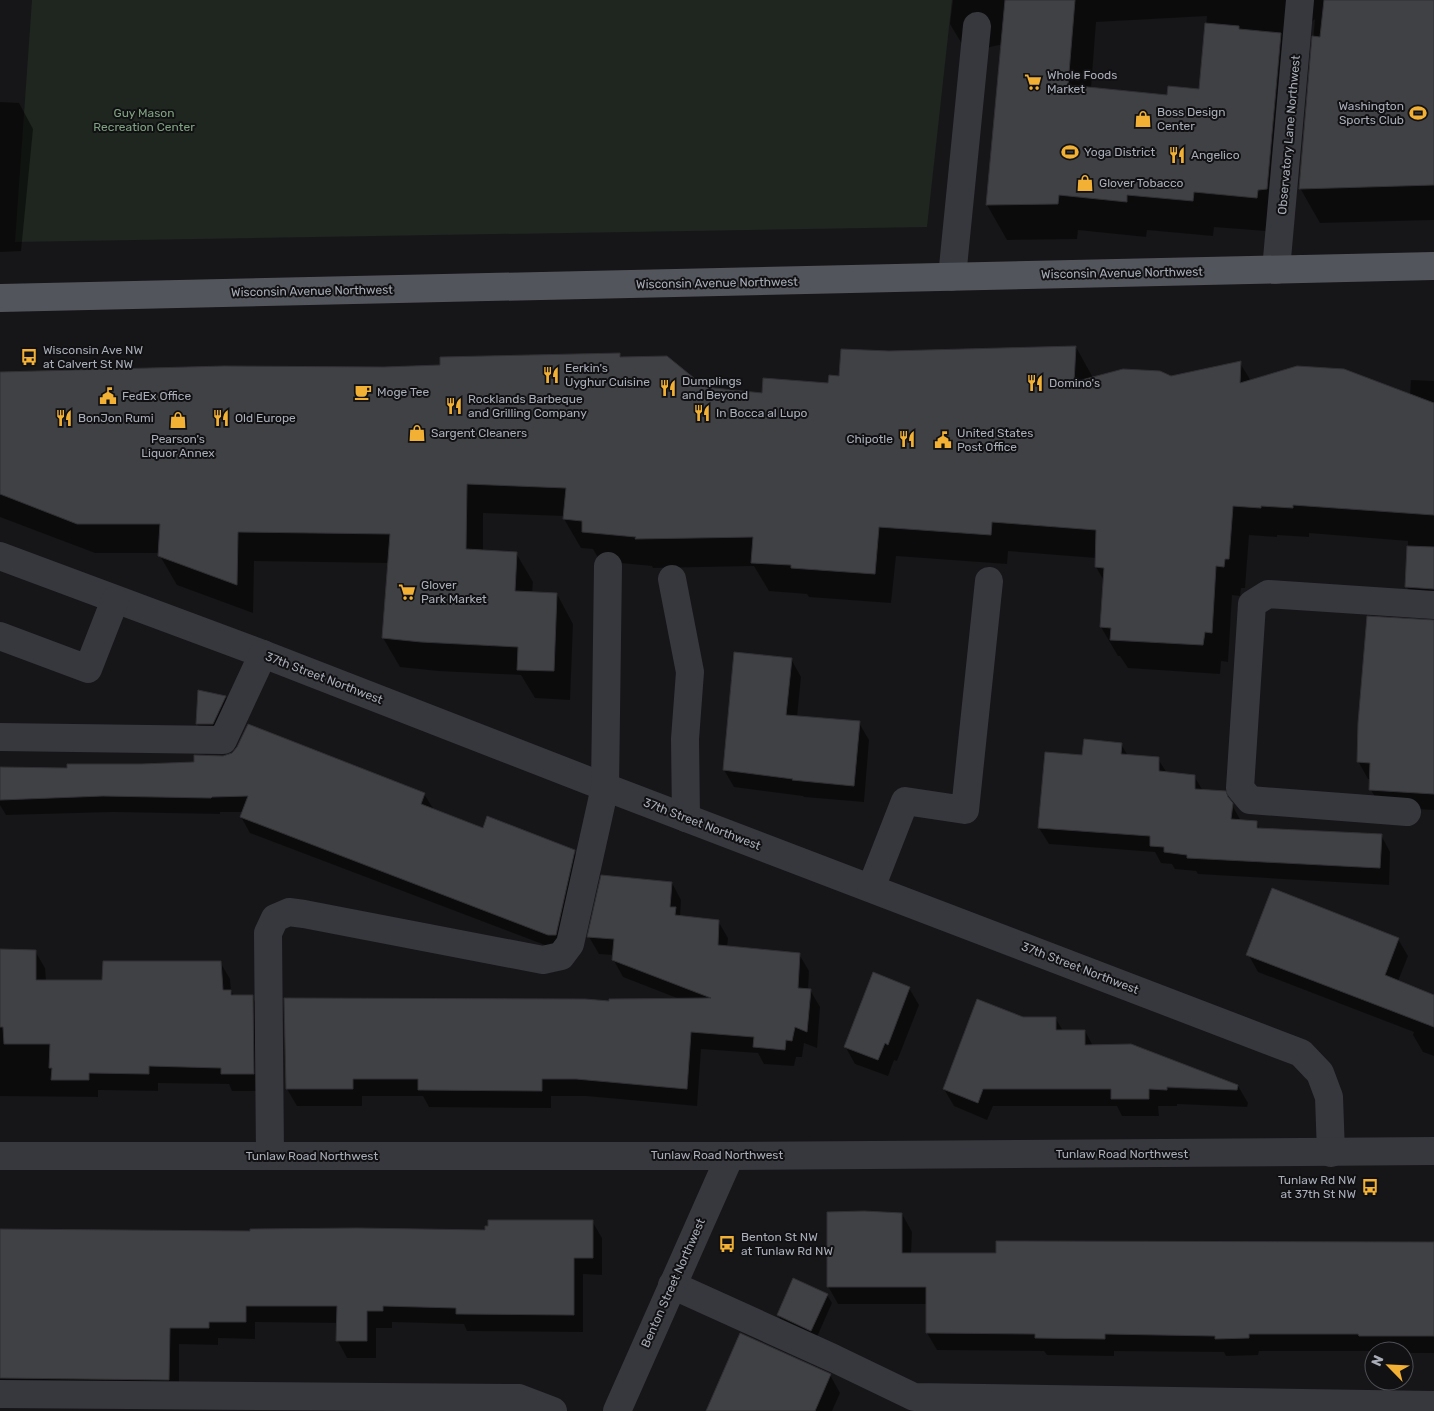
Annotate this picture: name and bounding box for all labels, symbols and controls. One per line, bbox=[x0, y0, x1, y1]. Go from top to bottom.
street label: Observatory Lane Northwest bbox=[1275, 54, 1303, 215]
place label: Whole Foods Market bbox=[1047, 68, 1117, 96]
supermarket icon: Whole Foods Market bbox=[1023, 72, 1043, 92]
place label: Washington Sports Club bbox=[1338, 99, 1404, 127]
sports icon: Washington Sports Club bbox=[1408, 103, 1428, 123]
place label: Boss Design Center bbox=[1157, 105, 1226, 133]
park label: Guy Mason Recreation Center bbox=[93, 106, 195, 134]
shop icon: Boss Design Center bbox=[1133, 109, 1153, 129]
sports icon: Yoga District bbox=[1060, 142, 1080, 162]
place label: Yoga District bbox=[1084, 145, 1155, 159]
restaurant icon: Angelico bbox=[1167, 145, 1187, 165]
place label: Angelico bbox=[1191, 148, 1240, 162]
shop icon: Glover Tobacco bbox=[1075, 173, 1095, 193]
place label: Glover Tobacco bbox=[1099, 176, 1184, 190]
street label: Wisconsin Avenue Northwest bbox=[1041, 265, 1203, 281]
street label: Wisconsin Avenue Northwest bbox=[636, 275, 798, 291]
street label: Wisconsin Avenue Northwest bbox=[231, 283, 393, 299]
place label: Wisconsin Ave NW at Calvert St NW bbox=[43, 343, 143, 371]
bus stop icon: Wisconsin Ave NW at Calvert St NW bbox=[19, 347, 39, 367]
place label: Eerkin's Uyghur Cuisine bbox=[565, 361, 650, 389]
restaurant icon: Eerkin's Uyghur Cuisine bbox=[541, 365, 561, 385]
restaurant icon: Domino's bbox=[1025, 373, 1045, 393]
place label: Dumplings and Beyond bbox=[682, 374, 748, 402]
place label: Domino's bbox=[1049, 376, 1100, 390]
restaurant icon: Dumplings and Beyond bbox=[658, 378, 678, 398]
cafe icon: Moge Tee bbox=[353, 382, 373, 402]
place label: Moge Tee bbox=[377, 385, 429, 399]
public building icon: FedEx Office bbox=[98, 386, 118, 406]
place label: FedEx Office bbox=[122, 389, 191, 403]
place label: Rocklands Barbeque and Grilling Company bbox=[468, 392, 587, 420]
restaurant icon: Rocklands Barbeque and Grilling Company bbox=[444, 396, 464, 416]
restaurant icon: In Bocca al Lupo bbox=[692, 403, 712, 423]
place label: In Bocca al Lupo bbox=[716, 406, 808, 420]
restaurant icon: BonJon Rumi bbox=[54, 408, 74, 428]
restaurant icon: Old Europe bbox=[211, 408, 231, 428]
shop icon: Pearson's Liquor Annex bbox=[168, 410, 188, 430]
place label: BonJon Rumi bbox=[78, 411, 154, 425]
place label: Old Europe bbox=[235, 411, 296, 425]
shop icon: Sargent Cleaners bbox=[407, 423, 427, 443]
place label: Sargent Cleaners bbox=[431, 426, 527, 440]
place label: United States Post Office bbox=[957, 426, 1033, 454]
restaurant icon: Chipotle bbox=[897, 429, 917, 449]
public building icon: United States Post Office bbox=[933, 430, 953, 450]
place label: Pearson's Liquor Annex bbox=[141, 432, 215, 460]
place label: Chipotle bbox=[846, 432, 893, 446]
place label: Glover Park Market bbox=[421, 578, 487, 606]
supermarket icon: Glover Park Market bbox=[397, 582, 417, 602]
street label: 37th Street Northwest bbox=[263, 649, 385, 707]
street label: 37th Street Northwest bbox=[641, 795, 763, 853]
street label: 37th Street Northwest bbox=[1019, 939, 1141, 997]
street label: Tunlaw Road Northwest bbox=[1056, 1147, 1188, 1161]
street label: Tunlaw Road Northwest bbox=[651, 1148, 783, 1162]
street label: Tunlaw Road Northwest bbox=[246, 1149, 378, 1163]
place label: Tunlaw Rd NW at 37th St NW bbox=[1278, 1173, 1356, 1201]
bus stop icon: Tunlaw Rd NW at 37th St NW bbox=[1360, 1177, 1380, 1197]
street label: Benton Street Northwest bbox=[638, 1216, 708, 1350]
place label: Benton St NW at Tunlaw Rd NW bbox=[741, 1230, 833, 1258]
bus stop icon: Benton St NW at Tunlaw Rd NW bbox=[717, 1234, 737, 1254]
north arrow bbox=[1364, 1341, 1414, 1391]
text: N bbox=[1368, 1353, 1387, 1369]

